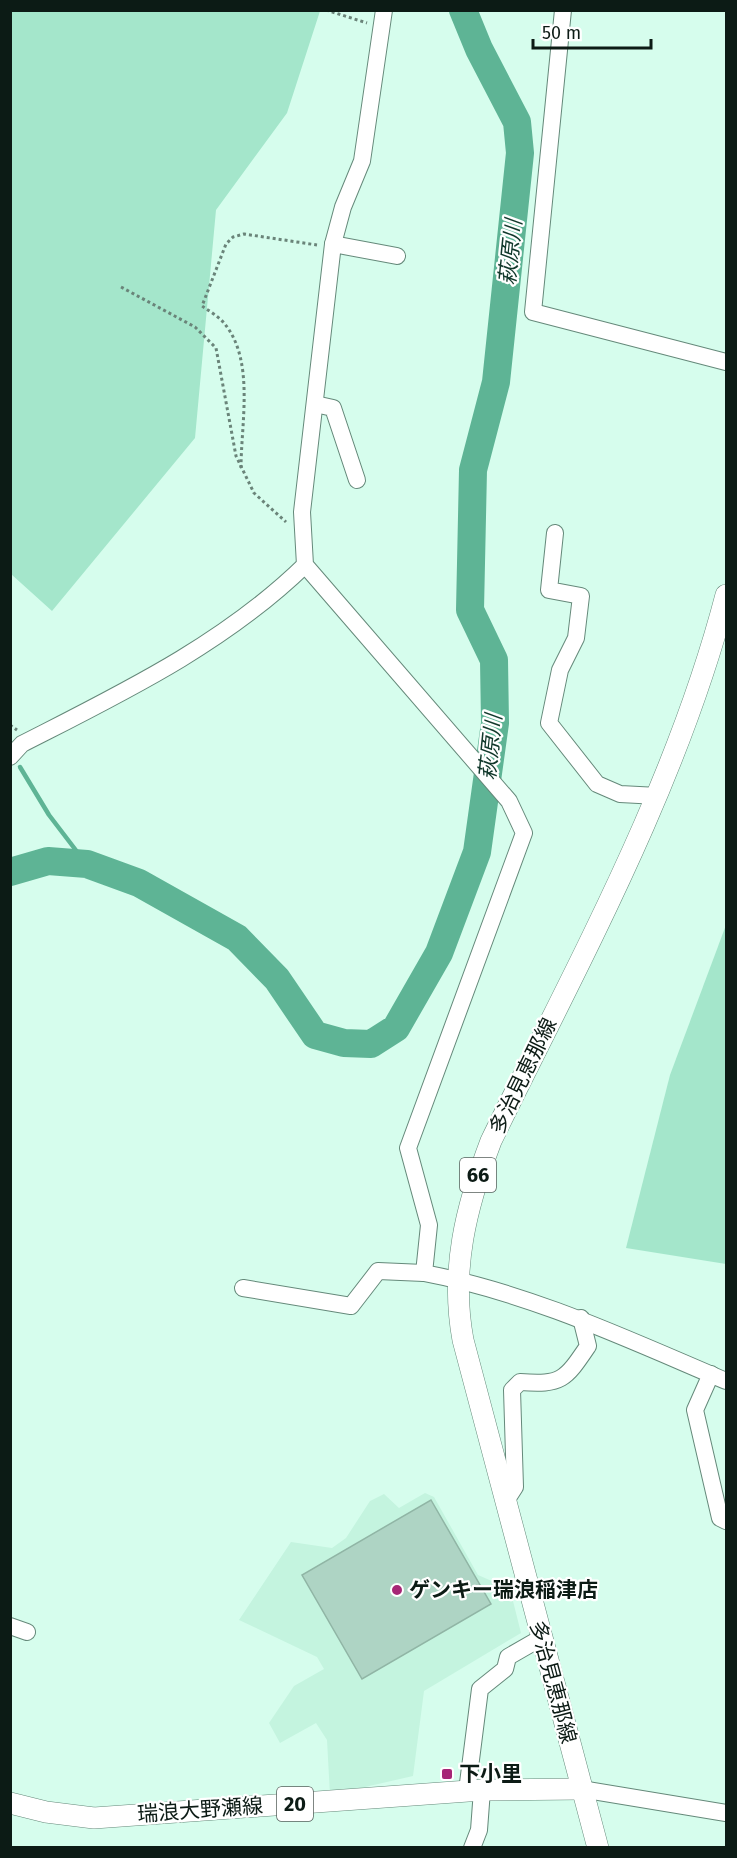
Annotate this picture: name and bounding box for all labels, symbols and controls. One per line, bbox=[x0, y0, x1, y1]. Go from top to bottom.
scale bar bbox=[533, 12, 652, 50]
text: 50 m bbox=[542, 22, 581, 44]
water label: 萩原川 bbox=[494, 216, 528, 286]
water label: 萩原川 bbox=[474, 711, 508, 781]
street label: 多治見恵那線 bbox=[484, 1014, 562, 1138]
road number: 66 bbox=[460, 1158, 496, 1192]
place label: ゲンキー瑞浪稲津店 bbox=[409, 1577, 598, 1603]
marker: ゲンキー瑞浪稲津店 bbox=[390, 1583, 404, 1597]
street label: 多治見恵那線 bbox=[524, 1618, 582, 1746]
place label: 下小里 bbox=[459, 1761, 522, 1787]
marker: 下小里 bbox=[440, 1767, 454, 1781]
road number: 20 bbox=[277, 1787, 313, 1821]
street label: 瑞浪大野瀬線 bbox=[136, 1793, 264, 1827]

